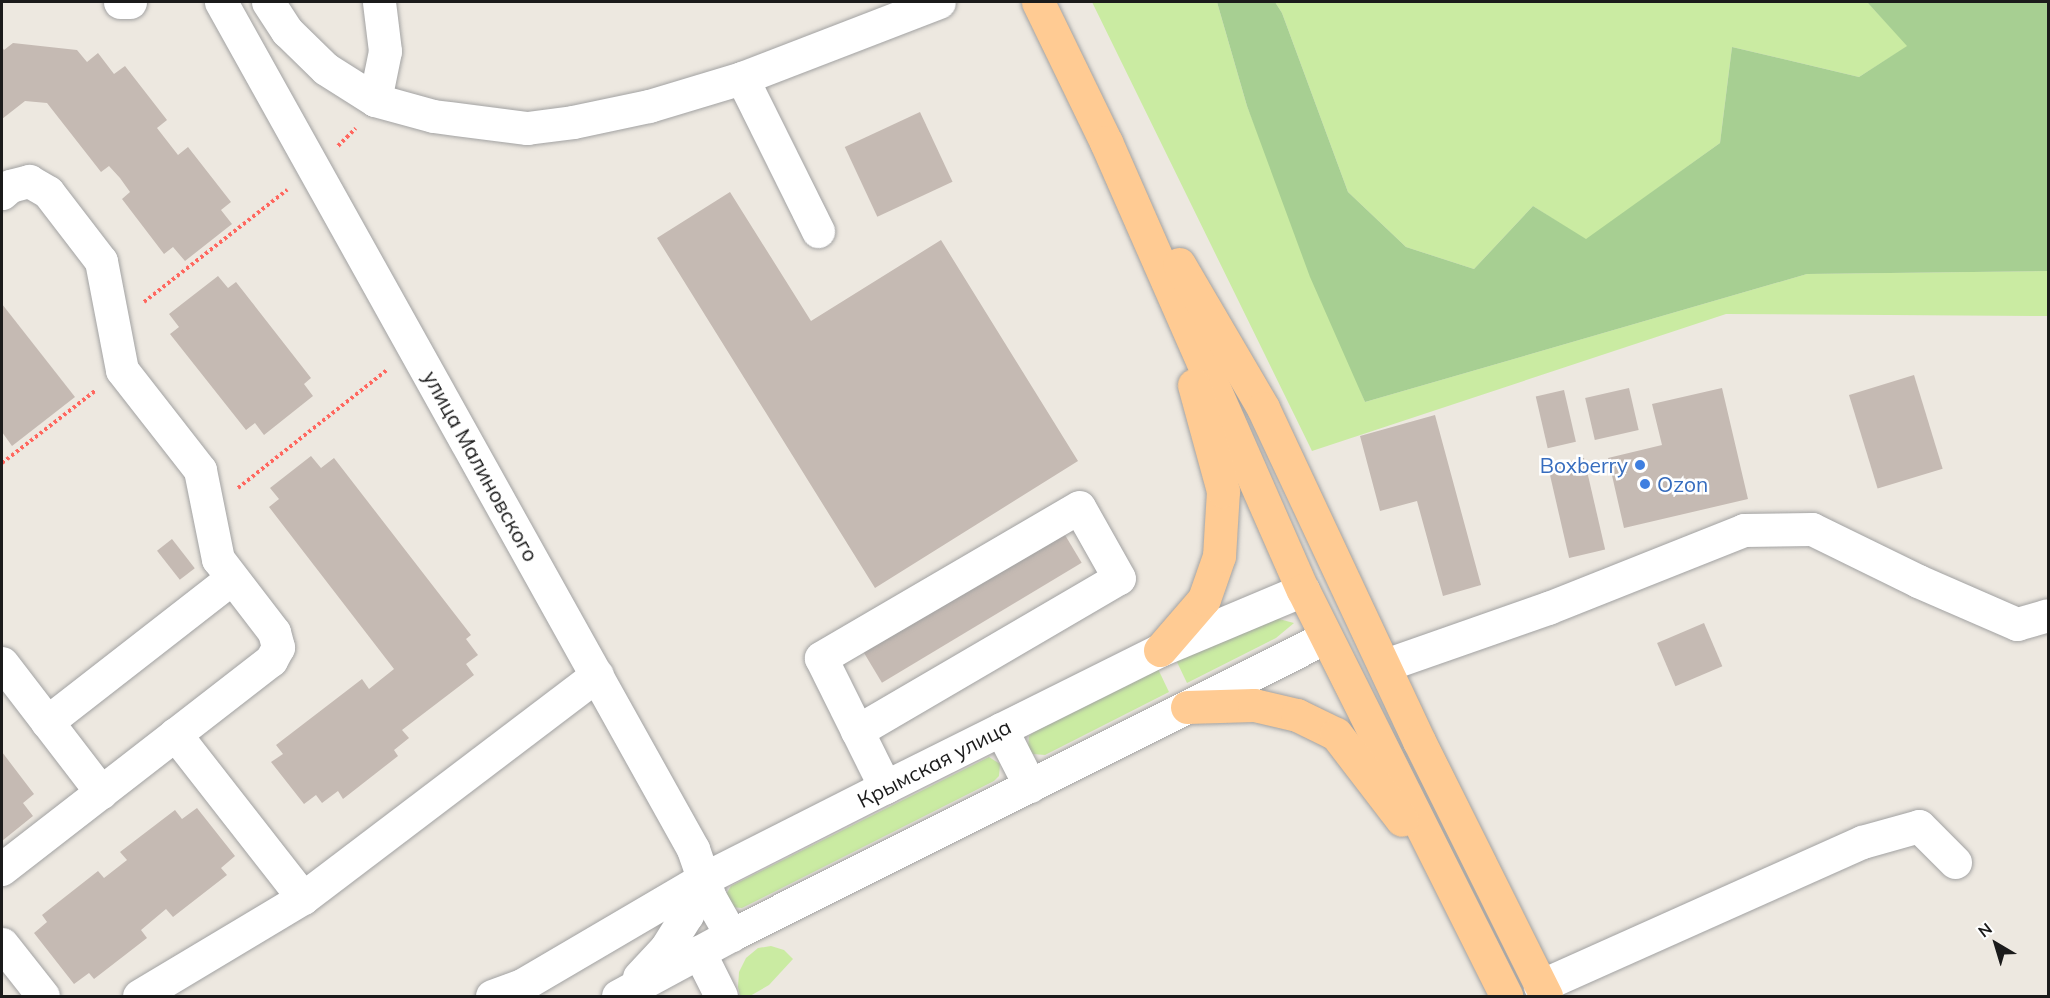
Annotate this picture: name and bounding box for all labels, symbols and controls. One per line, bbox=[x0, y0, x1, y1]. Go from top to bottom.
street label: улица Малиновского bbox=[418, 366, 544, 566]
place label: Boxberry bbox=[1540, 452, 1628, 478]
marker: Boxberry bbox=[1633, 458, 1647, 472]
place label: Ozon bbox=[1657, 471, 1708, 497]
marker: Ozon bbox=[1638, 477, 1652, 491]
street label: Крымская улица bbox=[853, 713, 1015, 813]
north arrow bbox=[1966, 914, 2026, 974]
text: N bbox=[1974, 918, 1996, 941]

